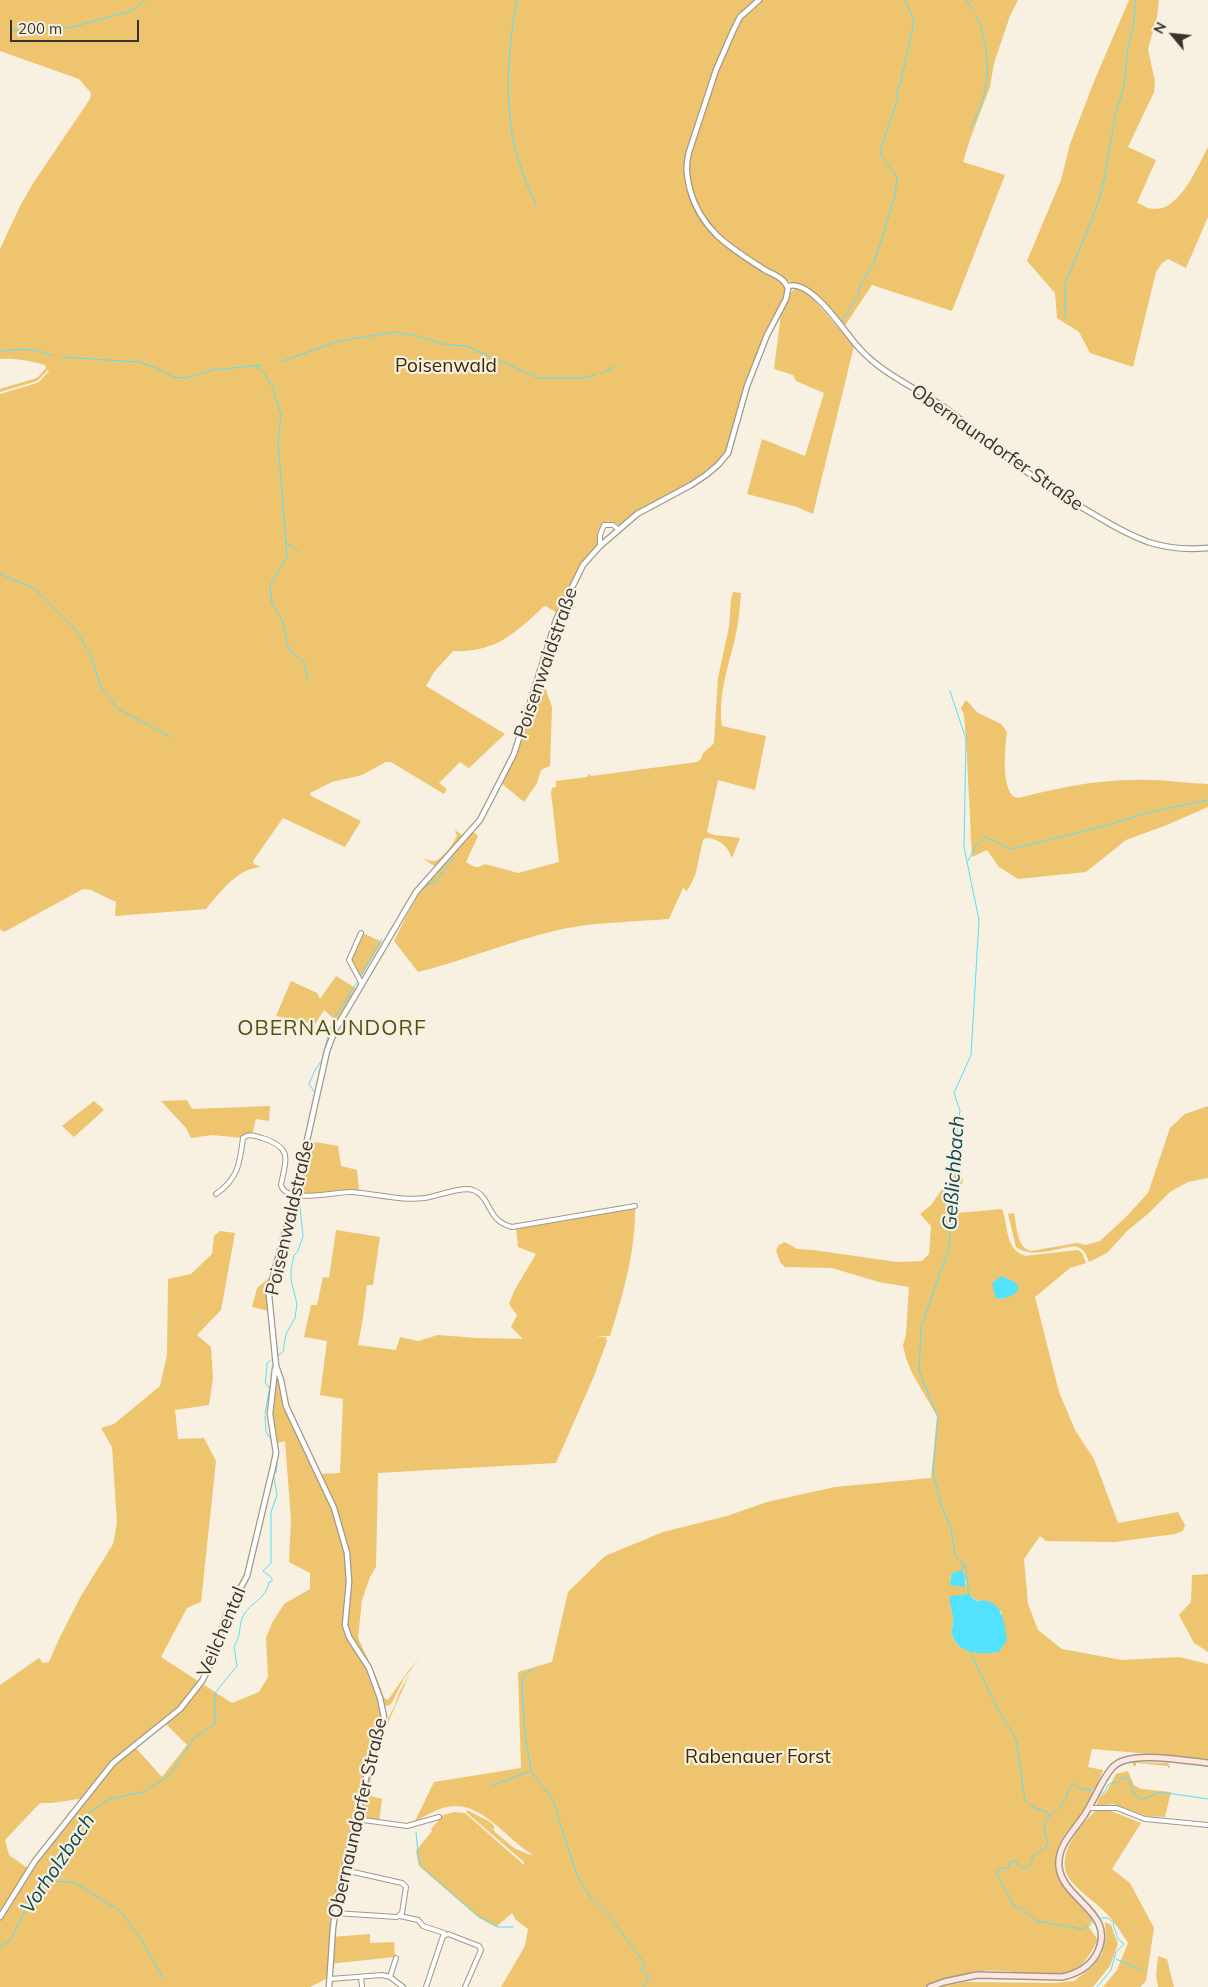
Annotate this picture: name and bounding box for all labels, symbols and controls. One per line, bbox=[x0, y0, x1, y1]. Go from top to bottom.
scale bar bbox=[12, 10, 141, 42]
north arrow bbox=[1148, 10, 1198, 60]
text: 200 m bbox=[18, 19, 62, 38]
text: N bbox=[1149, 19, 1170, 37]
park label: Poisenwald bbox=[395, 355, 497, 377]
street label: Obernaundorfer Straße bbox=[907, 380, 1087, 516]
street label: Poisenwaldstraße bbox=[509, 584, 583, 742]
district label: OBERNAUNDORF bbox=[236, 1016, 428, 1042]
water label: Geßlichbach bbox=[938, 1115, 970, 1231]
street label: Poisenwaldstraße bbox=[261, 1138, 319, 1298]
street label: Veilchental bbox=[193, 1583, 251, 1681]
street label: Obernaundorfer Straße bbox=[324, 1716, 392, 1920]
park label: Rabenauer Forst bbox=[685, 1746, 831, 1768]
water label: Vorholzbach bbox=[16, 1809, 100, 1919]

